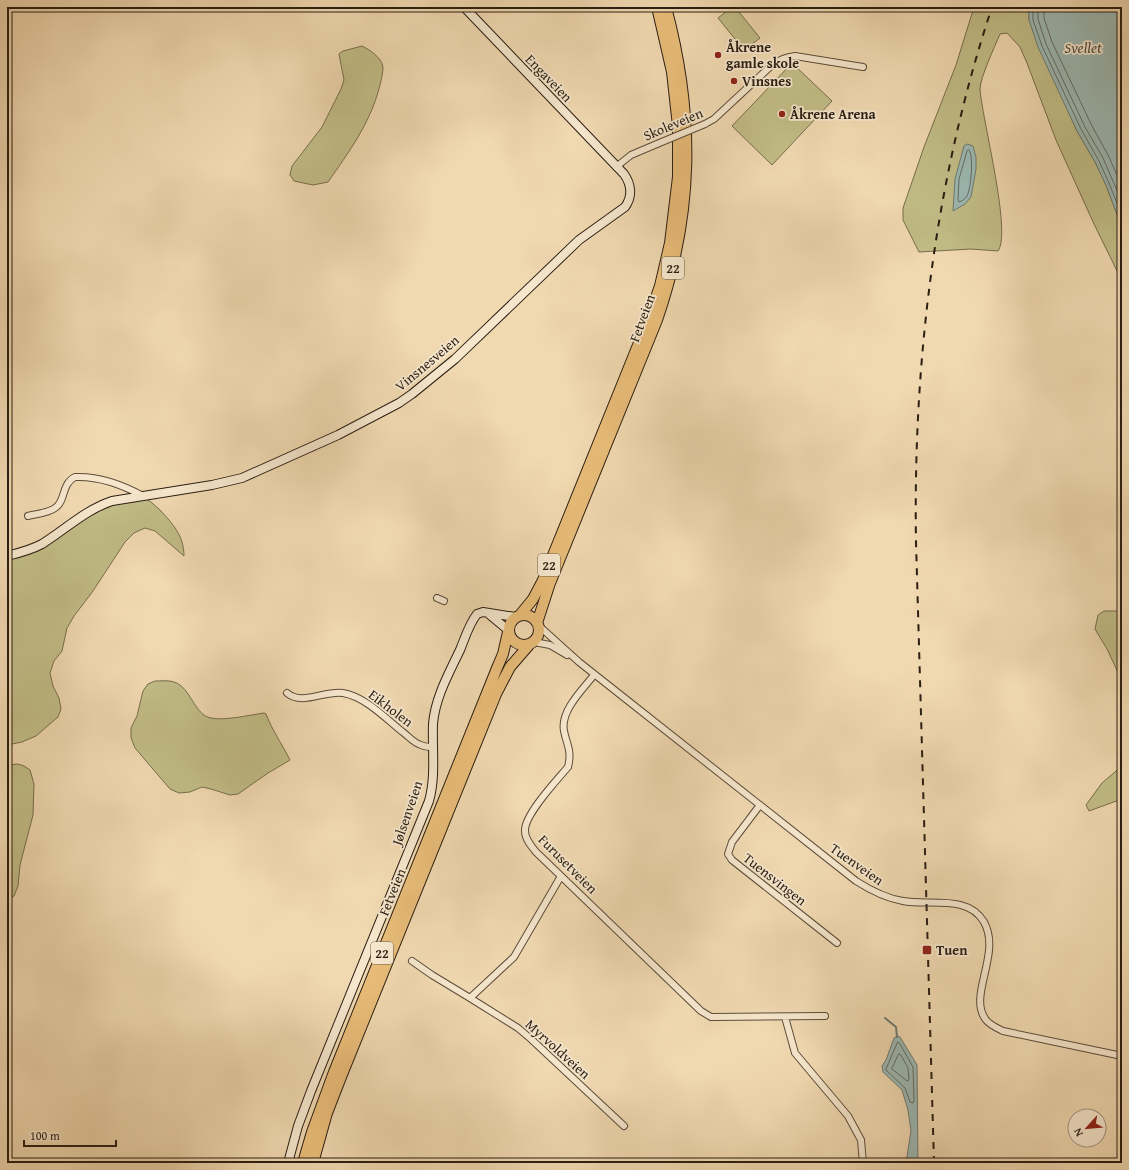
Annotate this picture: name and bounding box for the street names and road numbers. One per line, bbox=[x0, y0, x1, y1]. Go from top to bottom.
street label: Engaveien bbox=[521, 50, 577, 107]
street label: Skoleveien bbox=[640, 102, 706, 145]
road number: 22 bbox=[662, 257, 684, 279]
street label: Fetveien bbox=[624, 291, 660, 345]
street label: Vinsnesveien bbox=[391, 330, 463, 396]
road number: 22 bbox=[538, 554, 560, 576]
street label: Eikholen bbox=[364, 685, 418, 732]
street label: Jølsenveien bbox=[386, 778, 427, 850]
street label: Furusetveien bbox=[534, 830, 602, 898]
street label: Tuenveien bbox=[826, 838, 888, 890]
street label: Tuensvingen bbox=[739, 848, 811, 910]
street label: Fetveien bbox=[373, 865, 411, 919]
road number: 22 bbox=[371, 942, 393, 964]
street label: Myrvoldveien bbox=[521, 1014, 595, 1084]

